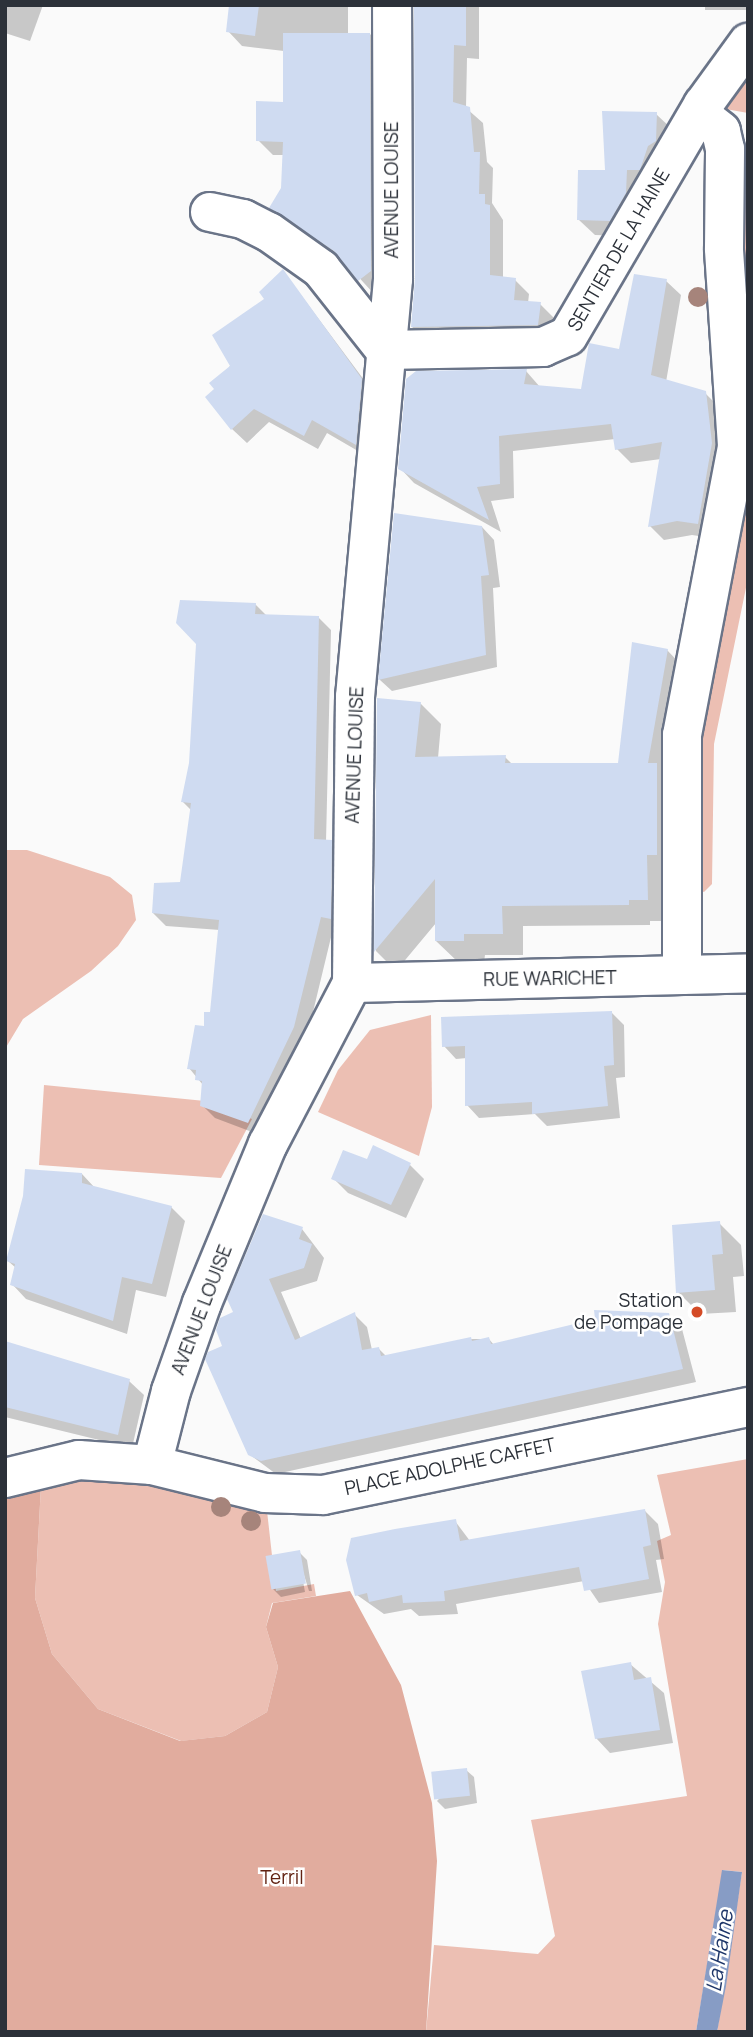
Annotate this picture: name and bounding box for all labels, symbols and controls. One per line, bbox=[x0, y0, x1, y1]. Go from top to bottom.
street label: AVENUE LOUISE bbox=[381, 121, 403, 259]
street label: SENTIER DE LA HAINE bbox=[563, 165, 675, 335]
street label: AVENUE LOUISE bbox=[341, 686, 369, 824]
street label: RUE WARICHET bbox=[483, 966, 617, 992]
street label: AVENUE LOUISE bbox=[167, 1242, 237, 1378]
place label: Station de Pompage bbox=[574, 1290, 683, 1334]
marker: Station de Pompage bbox=[689, 1304, 705, 1320]
street label: PLACE ADOLPHE CAFFET bbox=[343, 1434, 557, 1500]
park label: Terril bbox=[260, 1867, 304, 1889]
water label: La Haine bbox=[700, 1908, 738, 1994]

